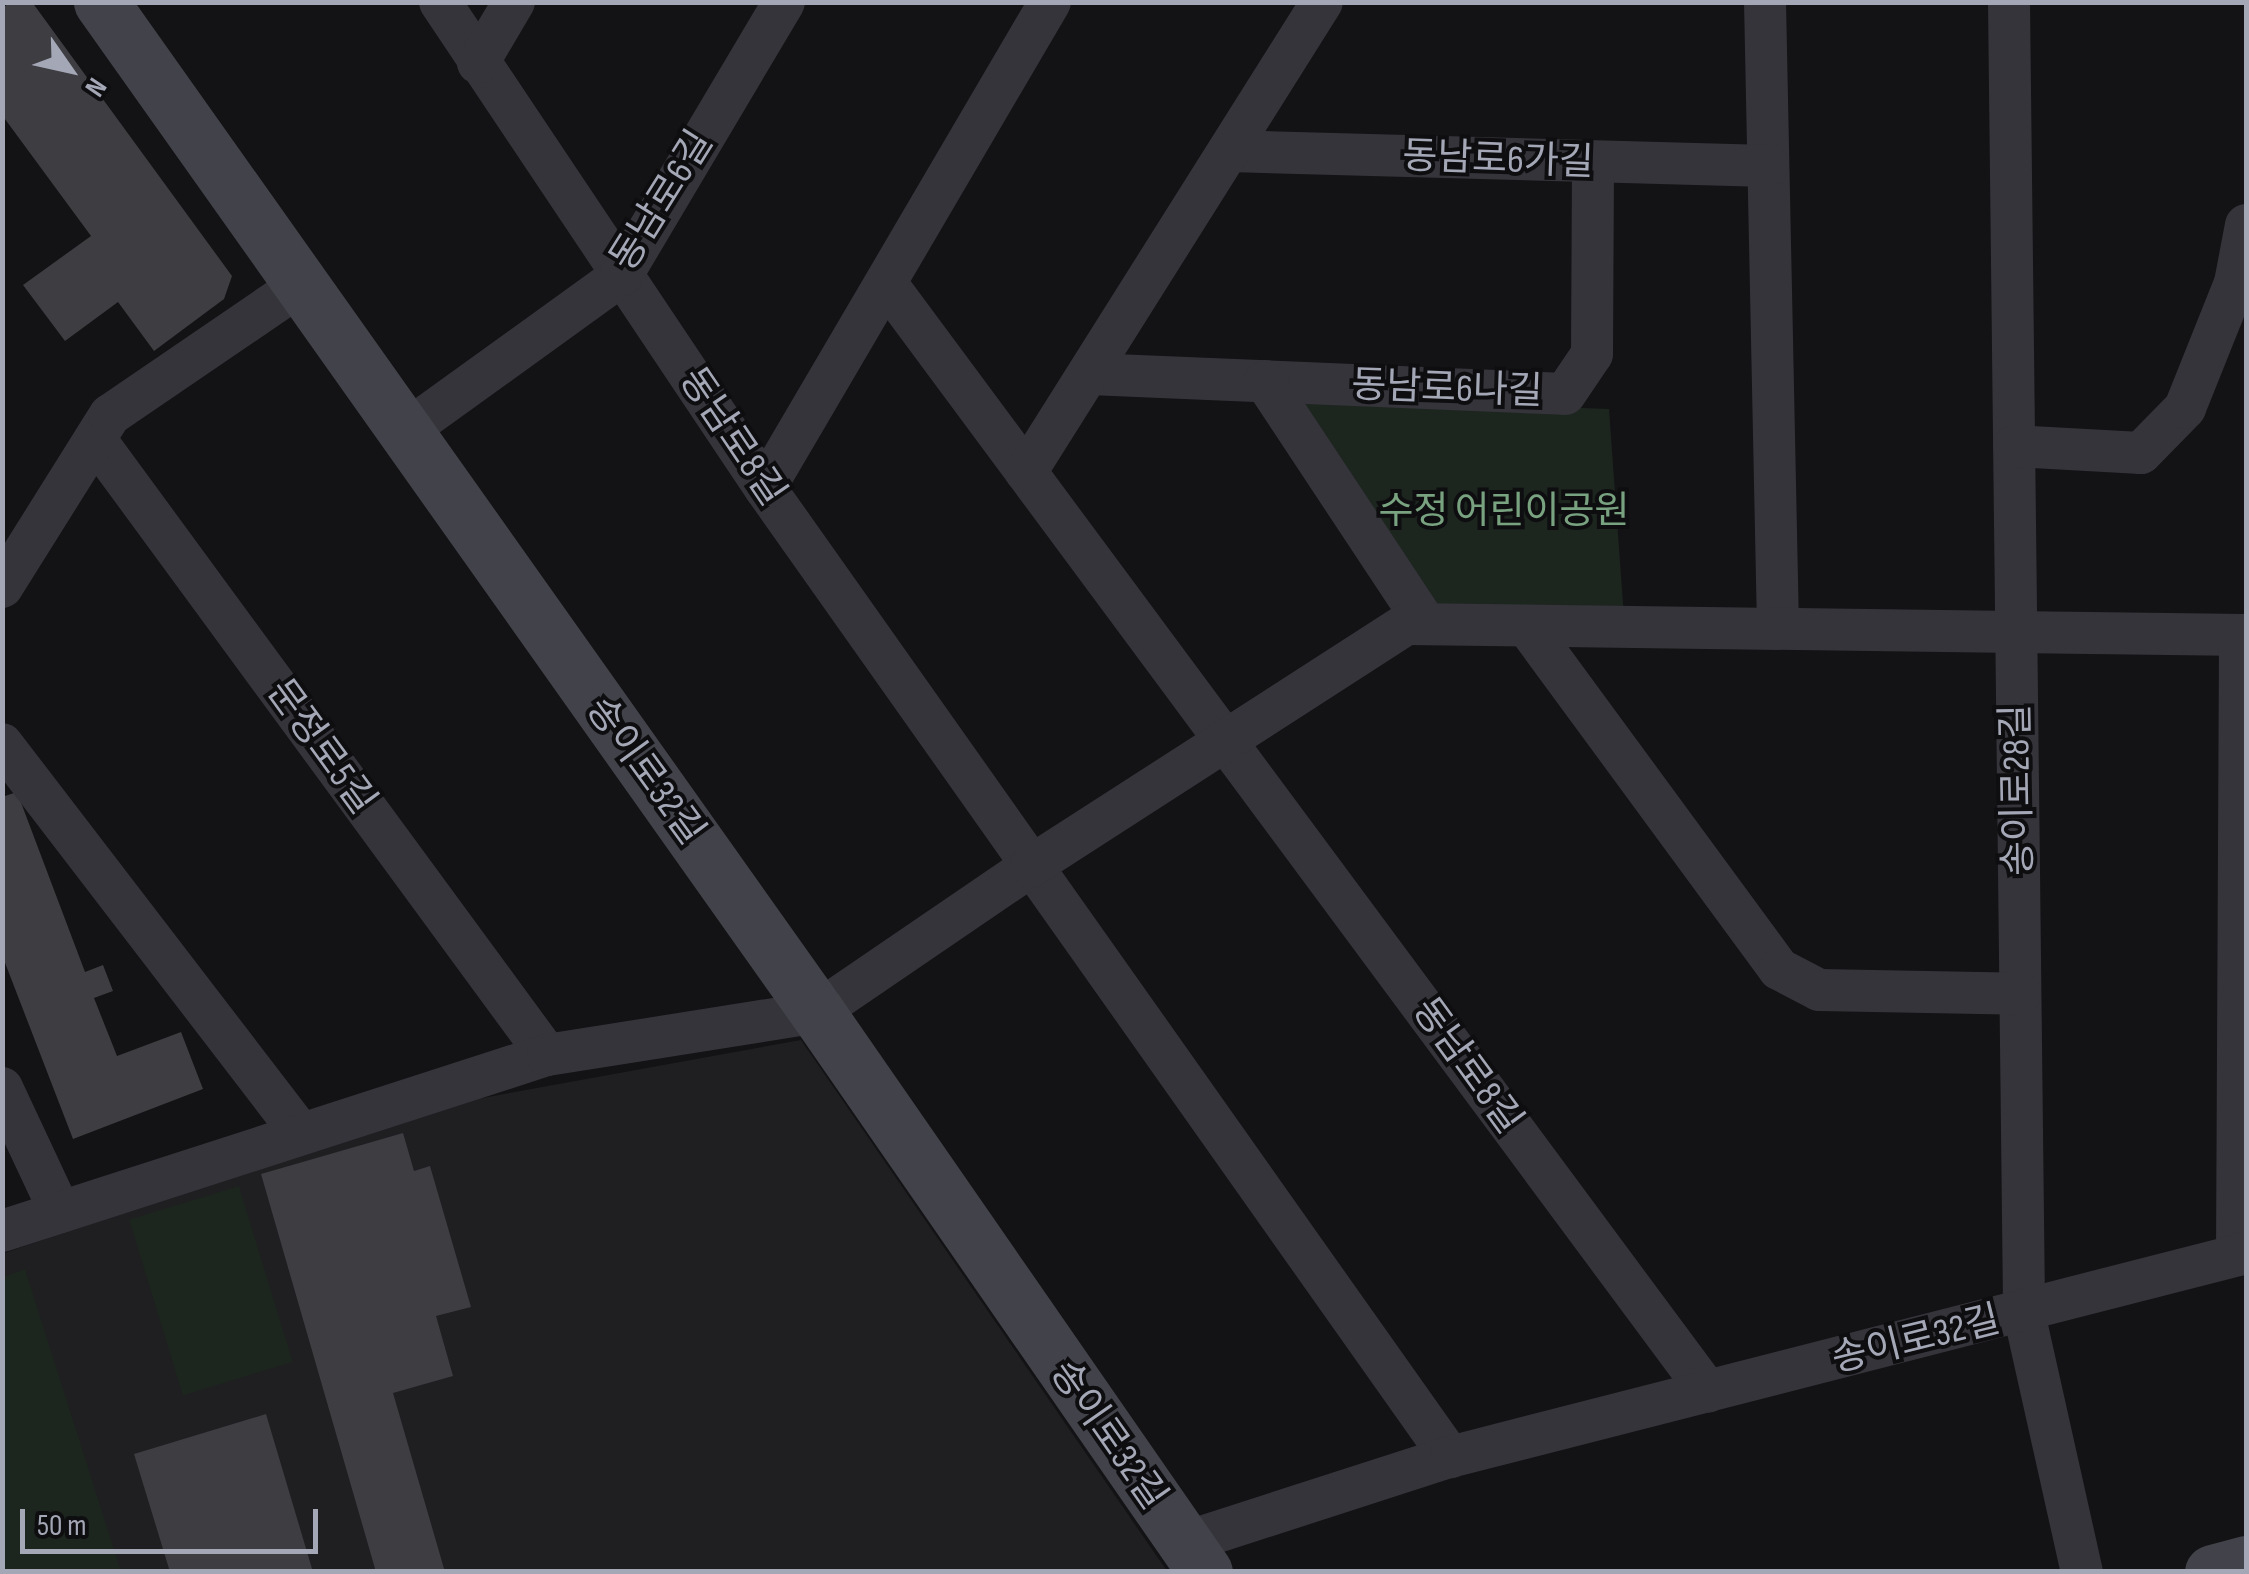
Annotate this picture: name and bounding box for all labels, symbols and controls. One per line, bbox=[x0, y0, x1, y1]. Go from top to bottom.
north arrow bbox=[20, 20, 120, 120]
text: N bbox=[77, 72, 113, 102]
street label: 동남로6길 bbox=[601, 123, 723, 279]
street label: 동남로6가길 bbox=[1402, 134, 1594, 186]
street label: 동남로8길 bbox=[669, 359, 795, 515]
street label: 동남로6나길 bbox=[1351, 363, 1543, 415]
park label: 수정 어린이공원 bbox=[1379, 489, 1629, 535]
street label: 문정로5길 bbox=[257, 671, 385, 823]
street label: 송이로32길 bbox=[576, 688, 714, 854]
street label: 송이로28길 bbox=[1994, 704, 2042, 876]
street label: 동남로8길 bbox=[1403, 989, 1531, 1143]
street label: 송이로32길 bbox=[1827, 1297, 2005, 1383]
street label: 송이로32길 bbox=[1040, 1352, 1176, 1518]
scale bar bbox=[25, 1489, 322, 1551]
text: 50 m bbox=[37, 1508, 86, 1544]

